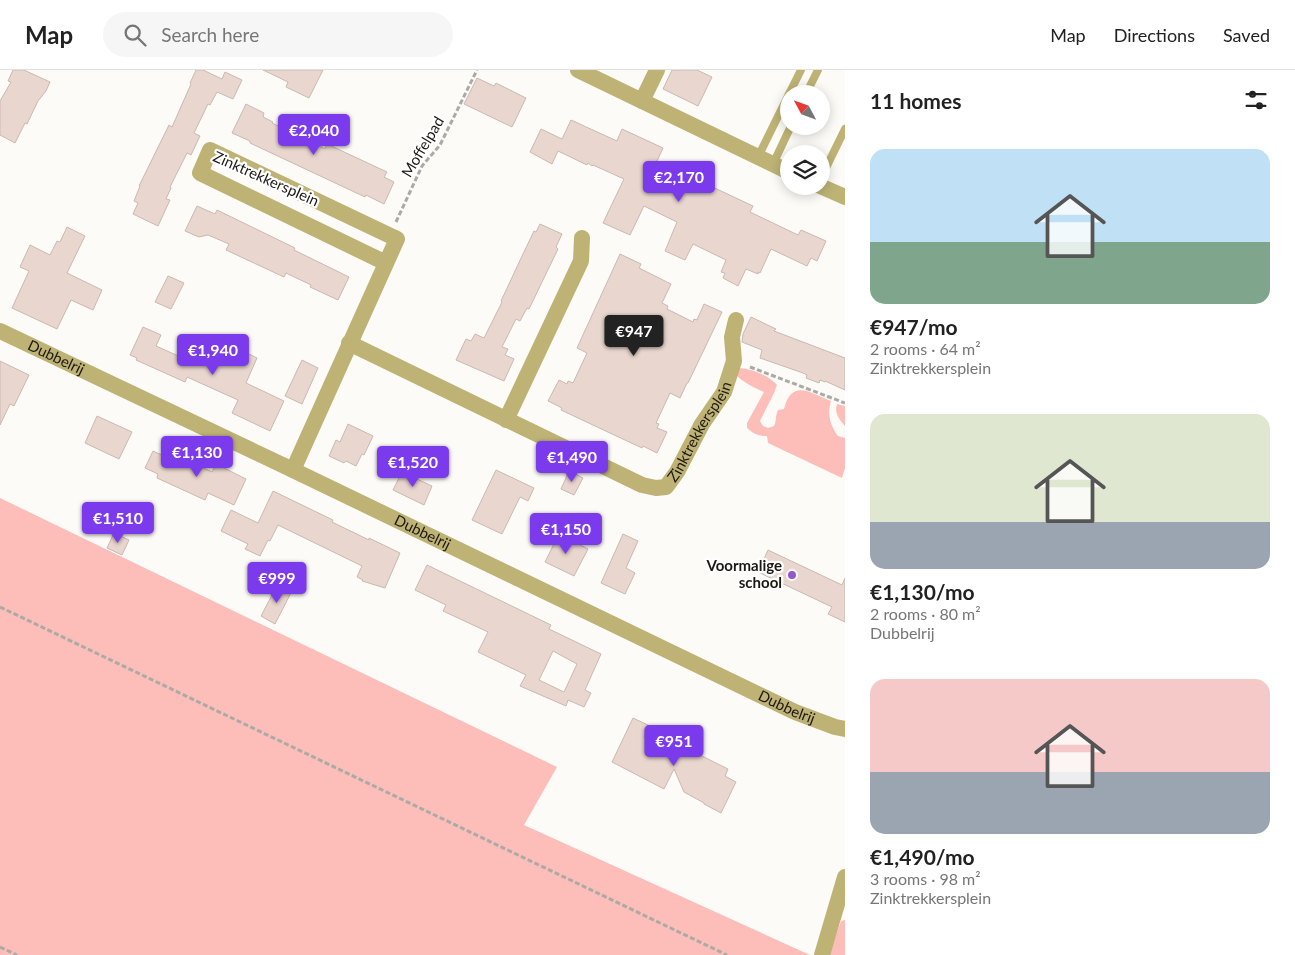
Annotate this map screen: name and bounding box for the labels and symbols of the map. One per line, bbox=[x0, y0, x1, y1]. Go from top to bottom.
north arrow bbox=[780, 85, 830, 135]
street label: Moffelpad bbox=[397, 113, 447, 180]
pin: €2,040 bbox=[273, 114, 355, 156]
street label: Zinktrekkersplein bbox=[211, 147, 322, 209]
pin: €2,170 bbox=[638, 160, 720, 203]
pin: €947 bbox=[604, 314, 664, 357]
pin: €1,940 bbox=[172, 334, 254, 376]
street label: Dubbelrij bbox=[25, 336, 88, 378]
street label: Zinktrekkersplein bbox=[663, 379, 735, 485]
pin: €1,130 bbox=[156, 436, 238, 478]
pin: €1,490 bbox=[531, 440, 613, 483]
pin: €1,520 bbox=[372, 446, 454, 488]
pin: €1,510 bbox=[77, 502, 159, 544]
street label: Dubbelrij bbox=[392, 510, 454, 553]
pin: €1,150 bbox=[525, 512, 607, 555]
place label: Voormalige school bbox=[705, 556, 782, 591]
pin: €999 bbox=[247, 562, 307, 604]
marker: Voormalige school bbox=[786, 569, 798, 581]
street label: Dubbelrij bbox=[756, 686, 818, 727]
pin: €951 bbox=[644, 724, 704, 767]

